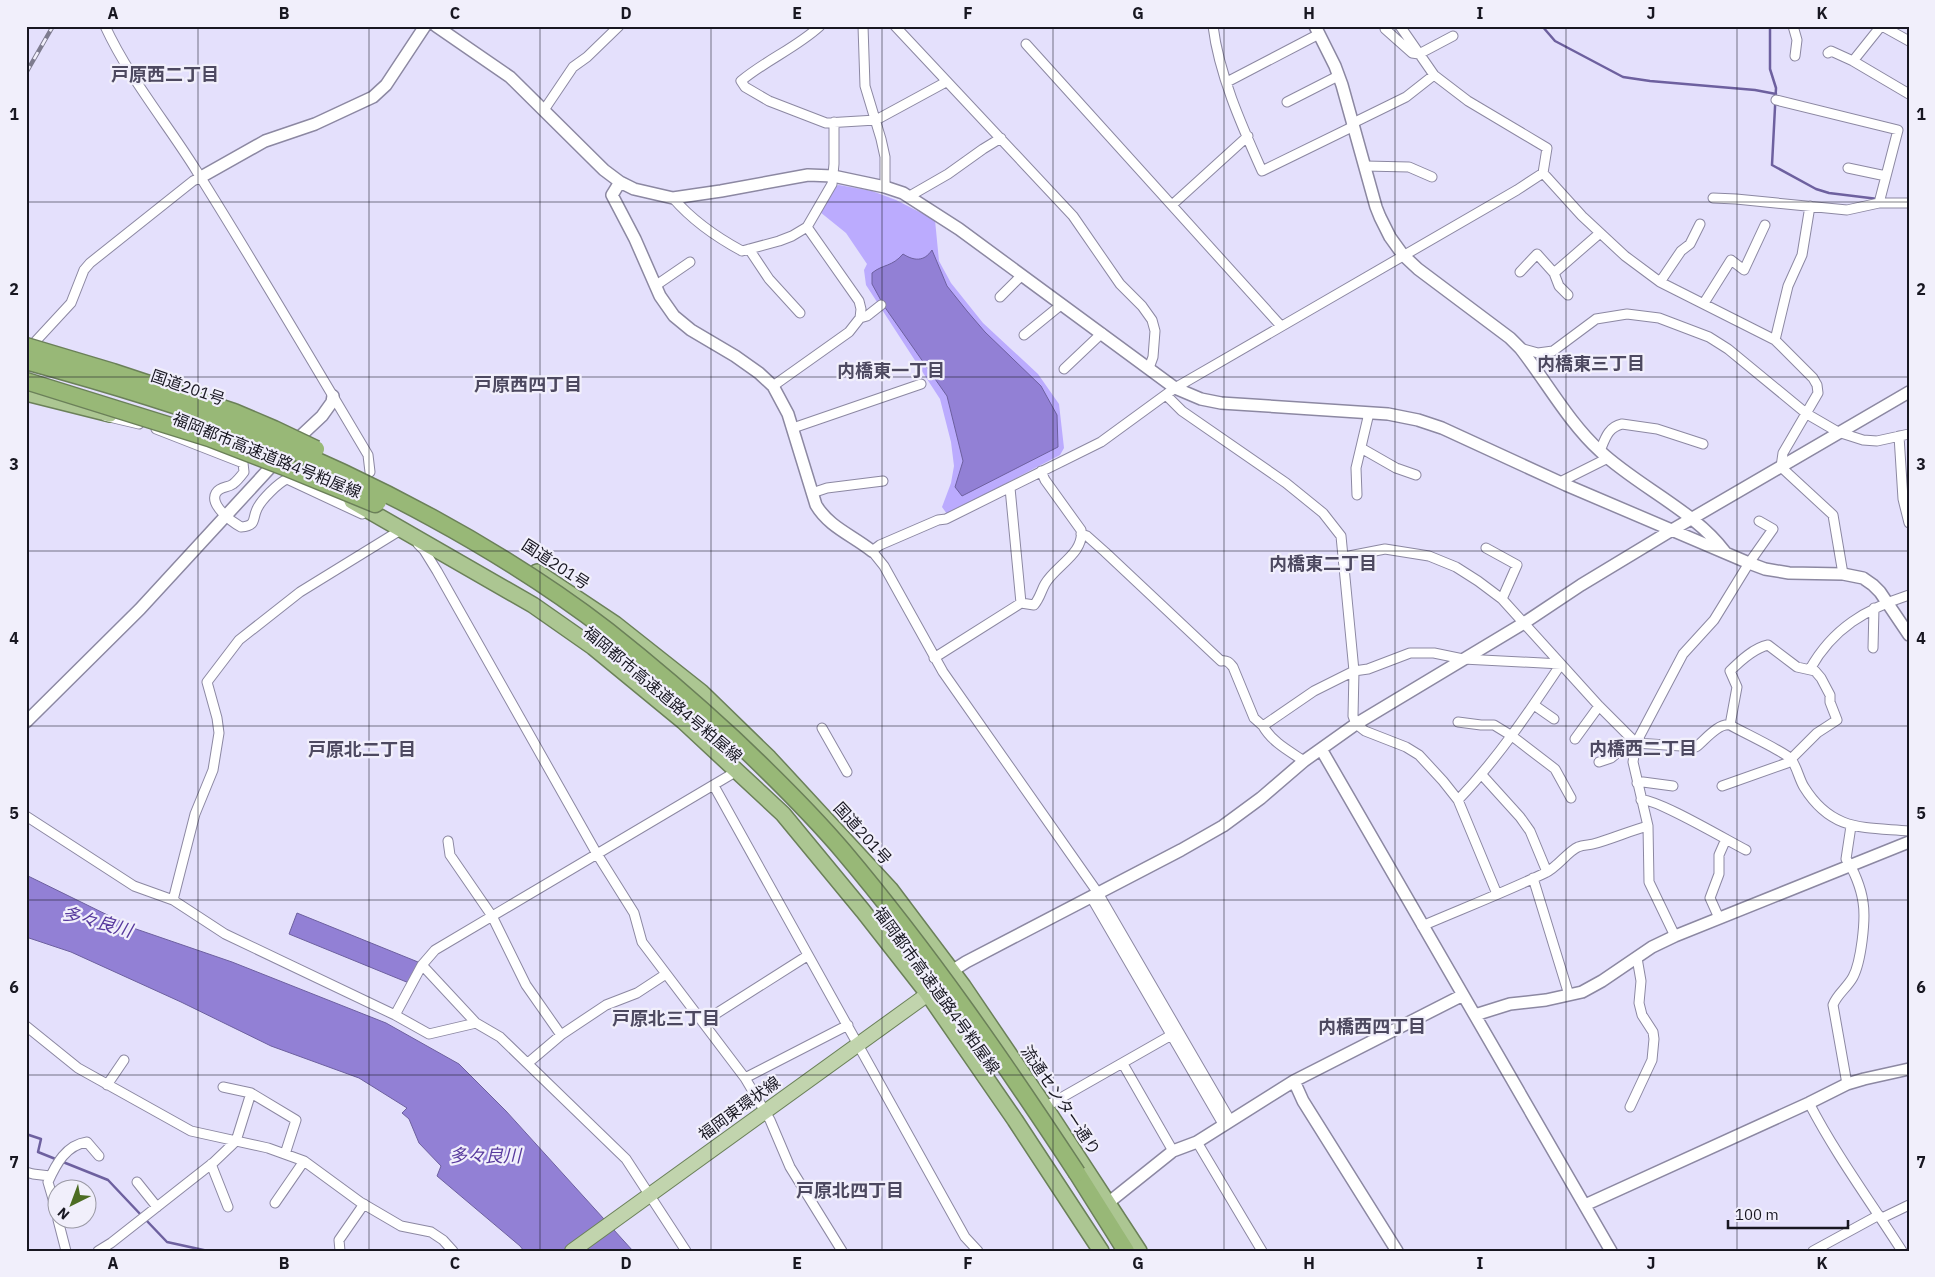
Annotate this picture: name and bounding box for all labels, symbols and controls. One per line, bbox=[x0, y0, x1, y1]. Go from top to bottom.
text: A bbox=[108, 3, 119, 23]
text: B bbox=[279, 3, 290, 23]
text: C bbox=[450, 3, 460, 23]
text: D bbox=[620, 3, 632, 23]
text: E bbox=[792, 3, 802, 23]
text: F bbox=[963, 3, 973, 23]
text: G bbox=[1132, 3, 1144, 23]
text: H bbox=[1303, 3, 1315, 23]
text: I bbox=[1477, 3, 1484, 23]
text: J bbox=[1647, 3, 1655, 23]
text: K bbox=[1816, 3, 1828, 23]
district label: 戸原西二丁目 bbox=[111, 63, 219, 86]
text: 1 bbox=[9, 104, 19, 124]
text: 1 bbox=[1916, 104, 1926, 124]
text: 2 bbox=[9, 279, 19, 299]
text: 2 bbox=[1916, 279, 1926, 299]
district label: 内橋東三丁目 bbox=[1537, 352, 1645, 375]
district label: 内橋東一丁目 bbox=[837, 359, 945, 382]
street label: 国道201号 bbox=[148, 365, 228, 409]
district label: 戸原西四丁目 bbox=[474, 373, 582, 396]
street label: 福岡都市高速道路4号粕屋線 bbox=[170, 408, 364, 502]
text: 3 bbox=[9, 454, 19, 474]
text: 3 bbox=[1916, 454, 1926, 474]
street label: 国道201号 bbox=[518, 535, 594, 593]
district label: 内橋東二丁目 bbox=[1269, 552, 1377, 575]
street label: 福岡都市高速道路4号粕屋線 bbox=[579, 622, 747, 766]
text: 4 bbox=[9, 628, 19, 648]
text: 4 bbox=[1916, 628, 1926, 648]
district label: 内橋西二丁目 bbox=[1589, 737, 1697, 760]
district label: 戸原北二丁目 bbox=[308, 738, 416, 761]
street label: 国道201号 bbox=[830, 798, 896, 868]
text: 5 bbox=[9, 803, 19, 823]
text: 5 bbox=[1916, 803, 1926, 823]
water label: 多々良川 bbox=[59, 901, 137, 942]
street label: 福岡都市高速道路4号粕屋線 bbox=[870, 903, 1004, 1077]
text: 6 bbox=[9, 977, 19, 997]
text: 6 bbox=[1916, 977, 1926, 997]
district label: 戸原北三丁目 bbox=[612, 1007, 720, 1030]
district label: 内橋西四丁目 bbox=[1318, 1015, 1426, 1038]
street label: 流通センター通り bbox=[1017, 1041, 1105, 1159]
street label: 福岡東環状線 bbox=[694, 1072, 784, 1144]
water label: 多々良川 bbox=[449, 1144, 523, 1167]
text: 7 bbox=[9, 1152, 19, 1172]
text: 7 bbox=[1916, 1152, 1926, 1172]
district label: 戸原北四丁目 bbox=[796, 1179, 904, 1202]
north arrow bbox=[48, 1180, 98, 1230]
scale bar bbox=[1728, 1197, 1848, 1229]
text: N bbox=[54, 1204, 73, 1224]
text: 100 m bbox=[1735, 1205, 1779, 1224]
text: A bbox=[108, 1253, 119, 1273]
text: B bbox=[279, 1253, 290, 1273]
text: C bbox=[450, 1253, 460, 1273]
text: D bbox=[620, 1253, 632, 1273]
text: E bbox=[792, 1253, 802, 1273]
text: F bbox=[963, 1253, 973, 1273]
text: G bbox=[1132, 1253, 1144, 1273]
text: H bbox=[1303, 1253, 1315, 1273]
text: I bbox=[1477, 1253, 1484, 1273]
text: J bbox=[1647, 1253, 1655, 1273]
text: K bbox=[1816, 1253, 1828, 1273]

